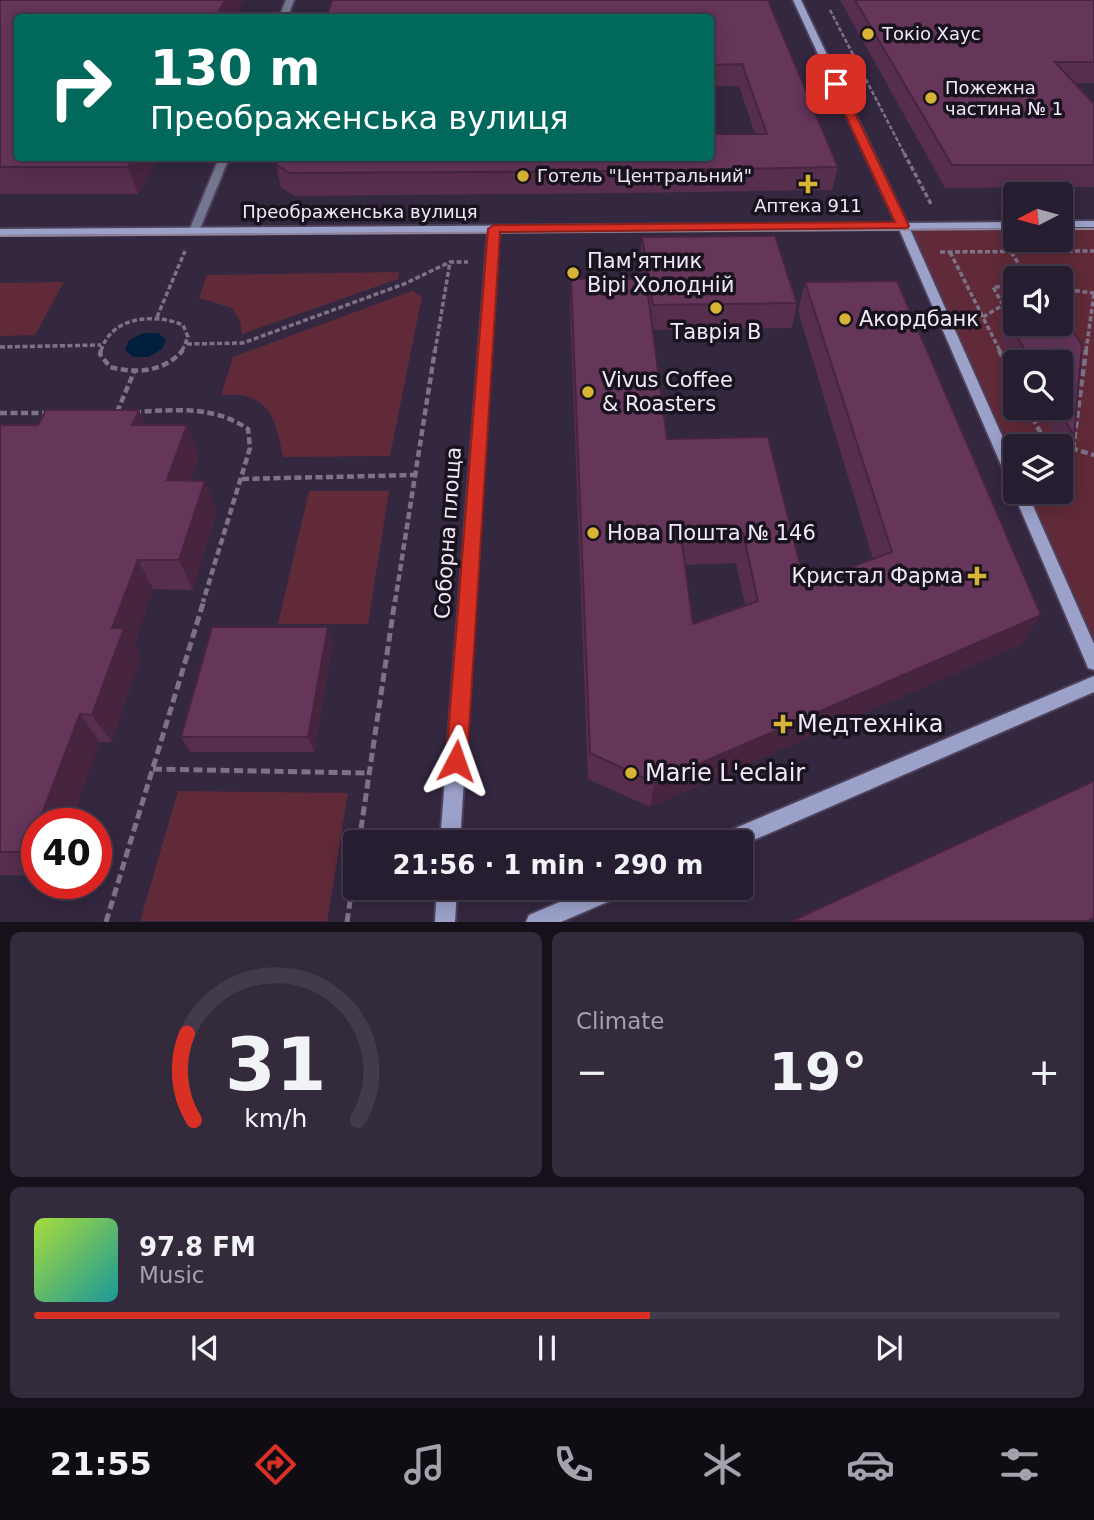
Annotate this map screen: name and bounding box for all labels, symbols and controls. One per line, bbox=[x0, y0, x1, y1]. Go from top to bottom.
place label: Токіо Хаус bbox=[881, 23, 981, 44]
marker: Токіо Хаус bbox=[860, 26, 876, 42]
text: 130 m bbox=[150, 40, 320, 97]
icon: right bbox=[35, 42, 126, 133]
pin bbox=[806, 54, 866, 114]
icon: arrive bbox=[817, 65, 855, 103]
place label: Пожежна частина № 1 bbox=[945, 77, 1063, 119]
marker: Пожежна частина № 1 bbox=[923, 90, 939, 106]
text: Преображенська вулиця bbox=[150, 99, 568, 137]
place label: Готель "Центральний" bbox=[537, 165, 752, 186]
marker: Готель "Центральний" bbox=[515, 168, 531, 184]
marker: Аптека 911 bbox=[800, 176, 816, 192]
north arrow bbox=[1003, 182, 1073, 252]
map controls bbox=[1003, 182, 1073, 504]
place label: Аптека 911 bbox=[754, 195, 862, 216]
street label: Преображенська вулиця bbox=[242, 201, 478, 222]
place label: Пам'ятник Вірі Холодній bbox=[587, 249, 734, 297]
marker: Пам'ятник Вірі Холодній bbox=[565, 265, 581, 281]
button: sound bbox=[1003, 266, 1073, 336]
marker: Таврія В bbox=[708, 300, 724, 316]
place label: Акордбанк bbox=[859, 307, 979, 331]
marker: Акордбанк bbox=[837, 311, 853, 327]
place label: Таврія В bbox=[670, 320, 761, 344]
button: search bbox=[1003, 350, 1073, 420]
place label: Vivus Coffee & Roasters bbox=[602, 368, 733, 416]
marker: Vivus Coffee & Roasters bbox=[580, 384, 596, 400]
button: layers bbox=[1003, 434, 1073, 504]
street label: Соборна площа bbox=[430, 446, 466, 620]
place label: Нова Пошта № 146 bbox=[607, 521, 816, 545]
marker: Нова Пошта № 146 bbox=[585, 525, 601, 541]
place label: Кристал Фарма bbox=[791, 564, 963, 588]
marker: Кристал Фарма bbox=[969, 568, 985, 584]
place label: Медтехніка bbox=[797, 710, 944, 738]
marker: Медтехніка bbox=[775, 716, 791, 732]
position arrow bbox=[419, 724, 493, 798]
place label: Marie L'eclair bbox=[645, 759, 805, 787]
marker: Marie L'eclair bbox=[623, 765, 639, 781]
speed limit sign: 40 bbox=[21, 808, 112, 899]
text: 21:56 · 1 min · 290 m bbox=[393, 850, 703, 880]
text: Climate bbox=[576, 1008, 665, 1034]
text: 31 bbox=[225, 1023, 327, 1108]
text: 19° bbox=[769, 1042, 867, 1102]
text: − bbox=[576, 1050, 608, 1094]
text: + bbox=[1028, 1050, 1060, 1094]
text: km/h bbox=[244, 1104, 308, 1133]
text: 97.8 FM bbox=[139, 1232, 256, 1262]
text: Music bbox=[139, 1262, 204, 1288]
icon: previous bbox=[186, 1329, 224, 1367]
icon: pause bbox=[528, 1329, 566, 1367]
icon: next bbox=[870, 1329, 908, 1367]
icon: directions bbox=[251, 1440, 300, 1489]
icon: music bbox=[400, 1440, 449, 1489]
icon: phone bbox=[549, 1440, 598, 1489]
icon: climate bbox=[698, 1440, 747, 1489]
icon: car bbox=[846, 1440, 895, 1489]
icon: filters bbox=[995, 1440, 1044, 1489]
text: 21:55 bbox=[50, 1445, 152, 1483]

